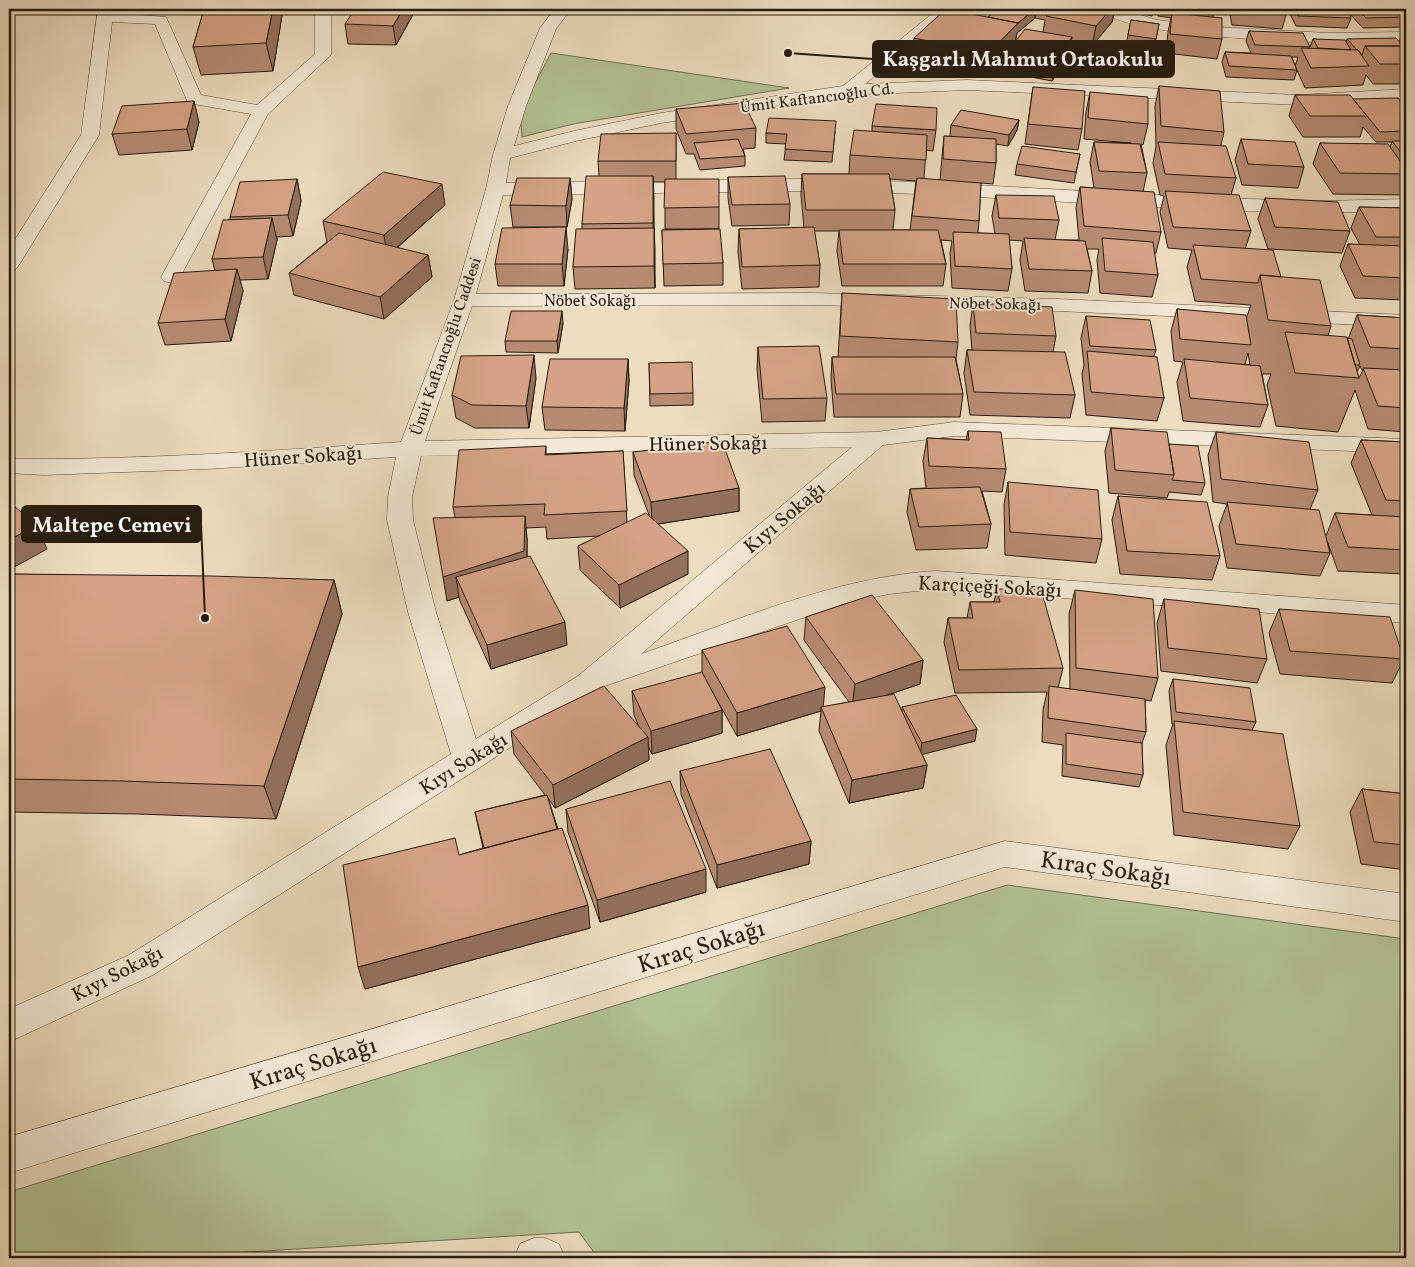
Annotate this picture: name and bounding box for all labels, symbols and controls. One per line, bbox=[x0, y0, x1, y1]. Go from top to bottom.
callout: Kaşgarlı Mahmut Ortaokulu bbox=[873, 41, 1174, 77]
text: Kaşgarlı Mahmut Ortaokulu bbox=[883, 46, 1164, 75]
street label: Ümit Kaftancıoğlu Cd. bbox=[739, 79, 895, 119]
street label: Ümit Kaftancıoğlu Caddesi bbox=[406, 254, 488, 439]
street label: Nöbet Sokağı bbox=[544, 291, 636, 313]
street label: Nöbet Sokağı bbox=[949, 293, 1041, 317]
street label: Hüner Sokağı bbox=[648, 430, 768, 460]
street label: Hüner Sokağı bbox=[243, 440, 363, 476]
street label: Kıyı Sokağı bbox=[738, 476, 832, 561]
callout: Maltepe Cemevi bbox=[22, 506, 201, 542]
text: Maltepe Cemevi bbox=[32, 512, 192, 541]
street label: Karçiçeği Sokağı bbox=[917, 570, 1063, 606]
street label: Kıyı Sokağı bbox=[415, 727, 513, 803]
street label: Kıraç Sokağı bbox=[1038, 844, 1173, 896]
street label: Kıraç Sokağı bbox=[634, 912, 769, 983]
street label: Kıyı Sokağı bbox=[67, 940, 168, 1010]
street label: Kıraç Sokağı bbox=[246, 1029, 381, 1100]

